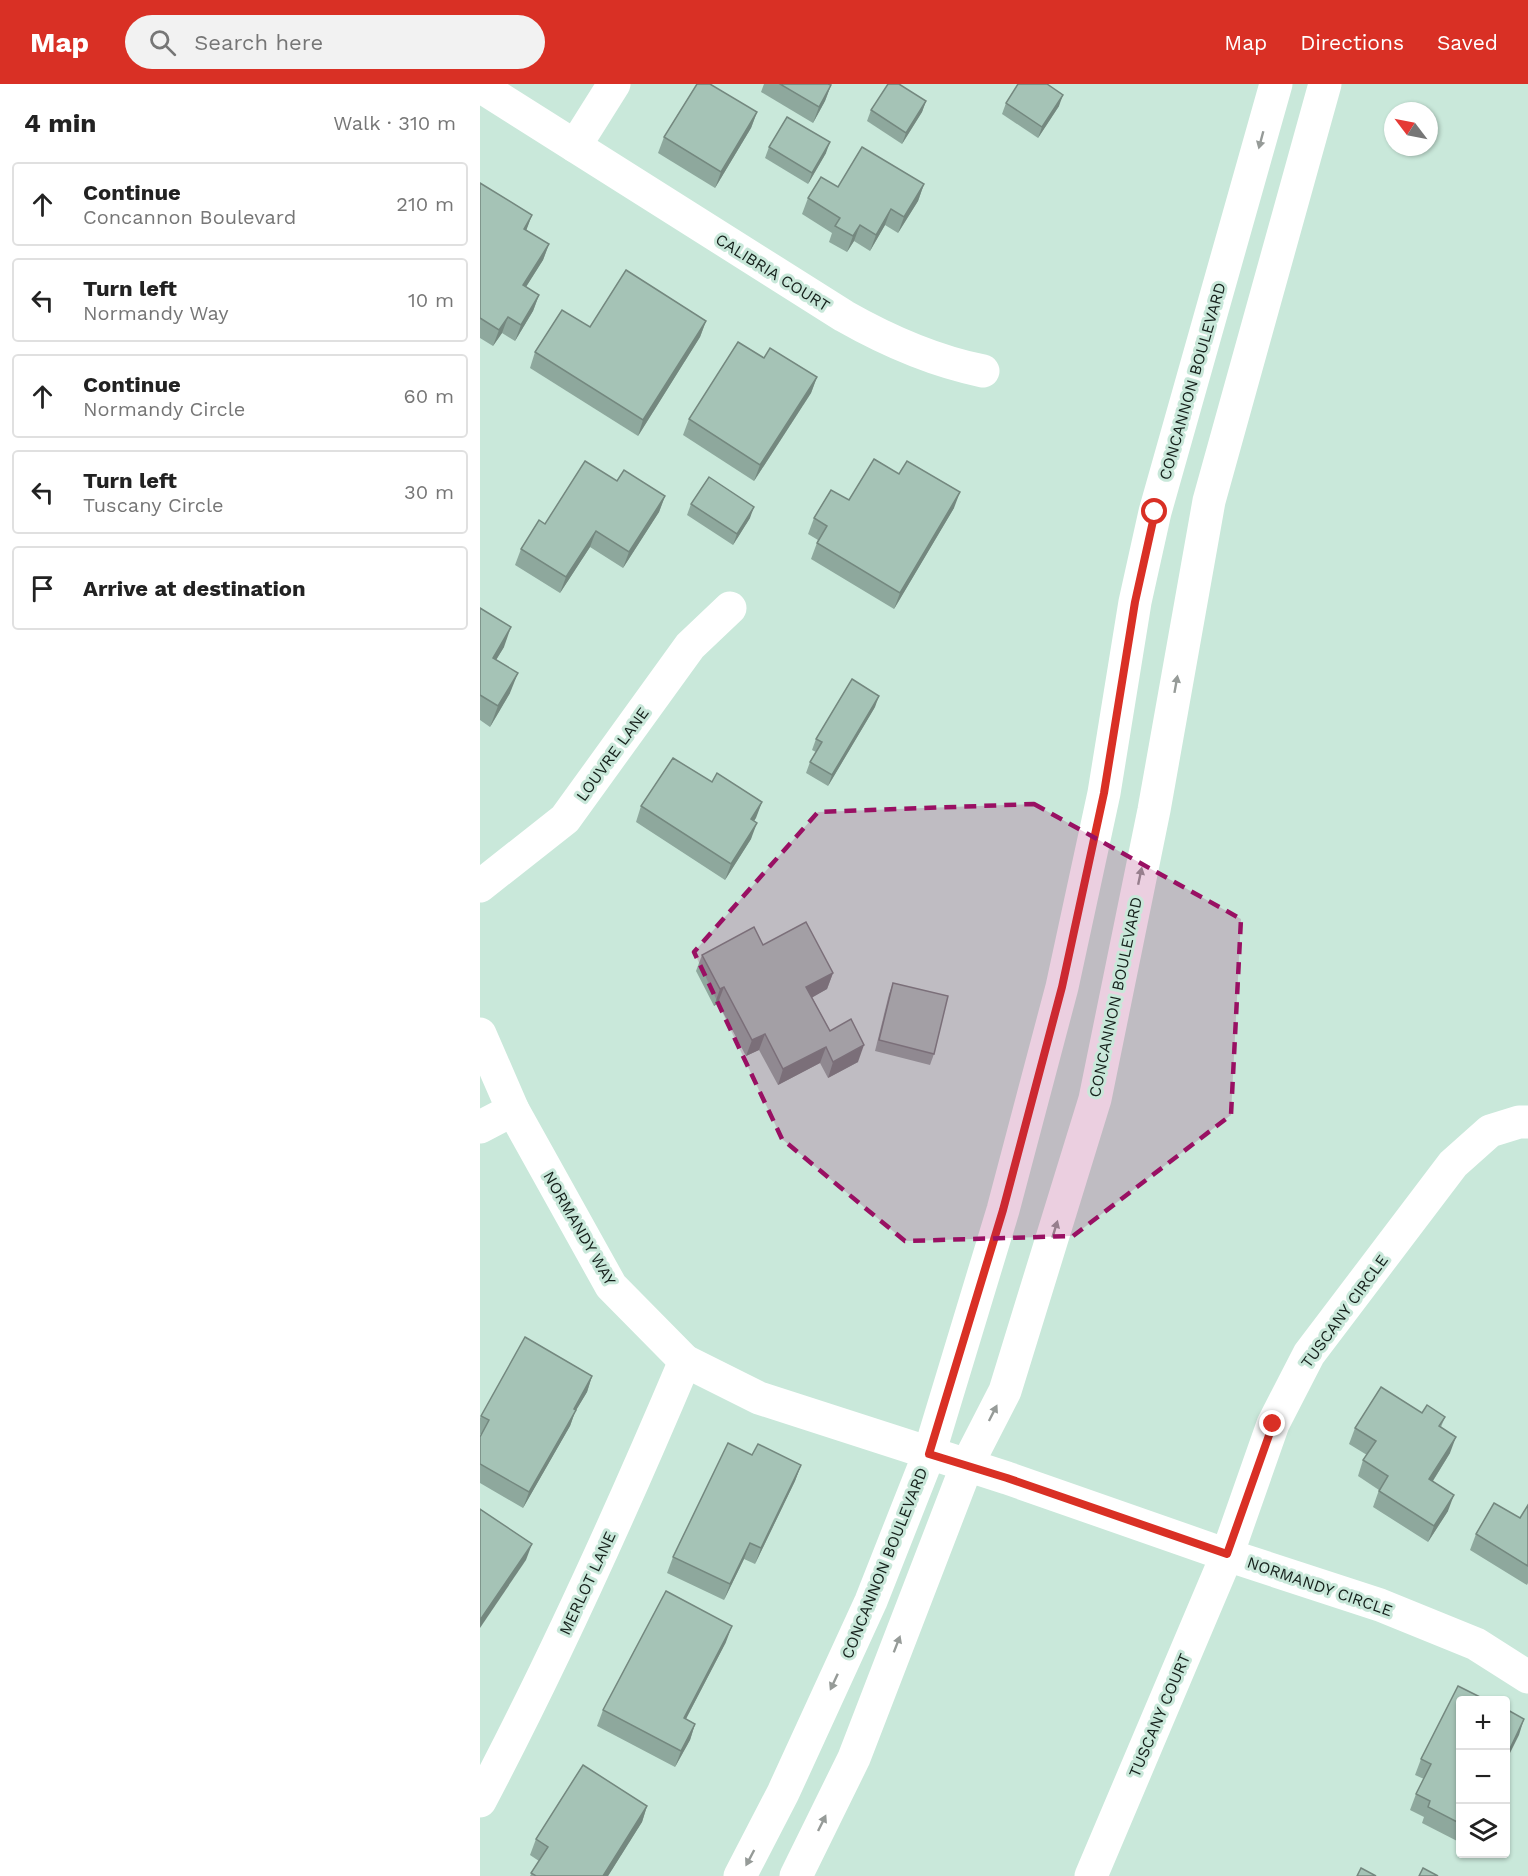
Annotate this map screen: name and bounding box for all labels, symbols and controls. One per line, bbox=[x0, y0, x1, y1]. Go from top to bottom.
search box bbox=[125, 15, 545, 69]
text: Map bbox=[30, 26, 89, 59]
icon: search bbox=[146, 26, 179, 59]
text: Search here bbox=[194, 30, 323, 55]
text: Map bbox=[1224, 30, 1267, 55]
text: Directions bbox=[1300, 30, 1404, 55]
text: Saved bbox=[1437, 30, 1498, 55]
north arrow bbox=[1384, 102, 1438, 156]
text: 4 min bbox=[24, 108, 96, 138]
text: Walk · 310 m bbox=[333, 111, 456, 135]
one-way arrow bbox=[1256, 132, 1265, 150]
text: Continue bbox=[83, 180, 181, 205]
icon: ahead bbox=[26, 188, 59, 221]
text: 210 m bbox=[396, 192, 454, 216]
text: Concannon Boulevard bbox=[83, 205, 296, 229]
street label: CALIBRIA COURT bbox=[712, 230, 834, 315]
text: Turn left bbox=[83, 276, 177, 301]
street label: CONCANNON BOULEVARD bbox=[1155, 280, 1230, 482]
icon: left bbox=[26, 284, 59, 317]
text: 10 m bbox=[408, 288, 454, 312]
text: Normandy Way bbox=[83, 301, 229, 325]
text: Continue bbox=[83, 372, 181, 397]
icon: ahead bbox=[26, 380, 59, 413]
text: 60 m bbox=[404, 384, 454, 408]
text: Normandy Circle bbox=[83, 397, 245, 421]
text: Turn left bbox=[83, 468, 177, 493]
icon: left bbox=[26, 476, 59, 509]
text: 30 m bbox=[404, 480, 454, 504]
text: Tuscany Circle bbox=[83, 493, 224, 517]
route start bbox=[1141, 498, 1167, 524]
icon: arrive bbox=[26, 572, 59, 605]
text: Arrive at destination bbox=[83, 576, 306, 601]
one-way arrow bbox=[1172, 675, 1181, 694]
street label: LOUVRE LANE bbox=[572, 704, 653, 805]
one-way arrow bbox=[1136, 866, 1145, 885]
street label: CONCANNON BOULEVARD bbox=[1085, 895, 1146, 1099]
street label: NORMANDY WAY bbox=[539, 1168, 620, 1289]
one-way arrow bbox=[1051, 1220, 1061, 1238]
street label: TUSCANY CIRCLE bbox=[1297, 1251, 1392, 1372]
one-way arrow bbox=[989, 1405, 998, 1422]
route end bbox=[1259, 1410, 1285, 1436]
street label: CONCANNON BOULEVARD bbox=[837, 1465, 932, 1662]
street label: MERLOT LANE bbox=[555, 1528, 620, 1638]
street label: NORMANDY CIRCLE bbox=[1245, 1553, 1395, 1620]
one-way arrow bbox=[893, 1635, 903, 1653]
street label: TUSCANY COURT bbox=[1125, 1650, 1194, 1780]
one-way arrow bbox=[829, 1673, 839, 1691]
map controls bbox=[1456, 1696, 1510, 1858]
button: + bbox=[1456, 1696, 1510, 1750]
button: − bbox=[1456, 1750, 1510, 1804]
button: layers bbox=[1456, 1804, 1510, 1858]
one-way arrow bbox=[818, 1815, 827, 1832]
one-way arrow bbox=[745, 1849, 754, 1866]

